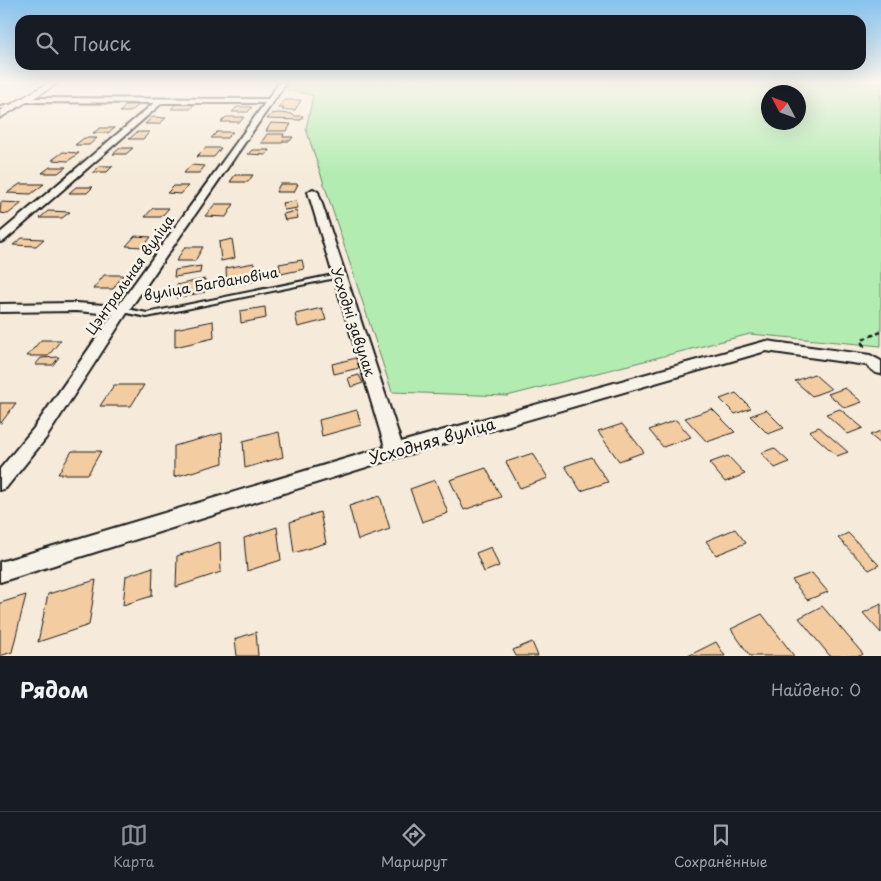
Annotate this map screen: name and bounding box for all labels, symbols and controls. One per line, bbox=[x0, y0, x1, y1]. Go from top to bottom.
search box bbox=[15, 15, 866, 70]
icon: search bbox=[33, 29, 61, 57]
text: Поиск bbox=[73, 29, 131, 57]
north arrow bbox=[761, 85, 806, 130]
street label: Цэнтральная вуліца bbox=[80, 210, 179, 339]
street label: вуліца Багдановіча bbox=[142, 261, 280, 306]
street label: Усходні завулак bbox=[326, 265, 381, 380]
street label: Усходняя вуліца bbox=[366, 410, 498, 470]
text: Рядом bbox=[20, 673, 88, 705]
text: Найдено: 0 bbox=[771, 677, 861, 701]
tab: Карта bbox=[113, 821, 154, 872]
tab: Маршрут bbox=[381, 821, 447, 872]
tab: Сохранённые bbox=[674, 821, 768, 872]

